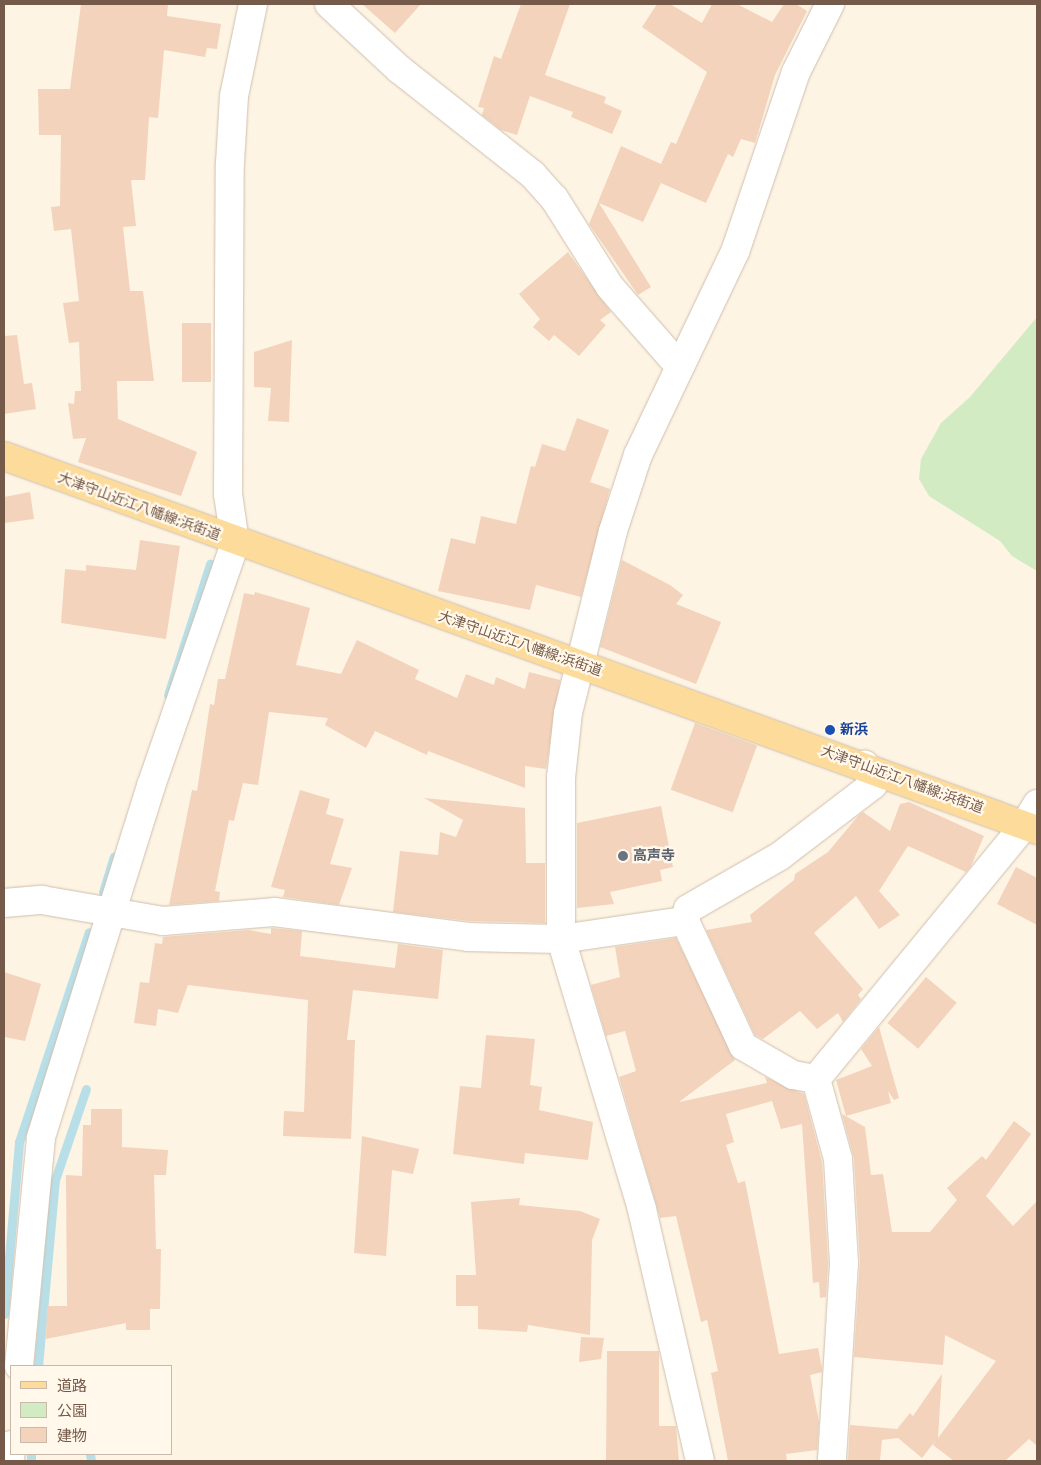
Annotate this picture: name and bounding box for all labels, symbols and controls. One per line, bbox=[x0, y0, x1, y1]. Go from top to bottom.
street label: 大津守山近江八幡線;浜街道 bbox=[55, 470, 223, 544]
street label: 大津守山近江八幡線;浜街道 bbox=[436, 608, 604, 680]
place label: 新浜 bbox=[840, 722, 868, 738]
marker: 新浜 bbox=[824, 724, 836, 736]
street label: 大津守山近江八幡線;浜街道 bbox=[818, 743, 986, 817]
place label: 高声寺 bbox=[633, 848, 675, 864]
marker: 高声寺 bbox=[617, 850, 629, 862]
legend bbox=[10, 1365, 172, 1455]
text: 道路 bbox=[57, 1377, 87, 1395]
text: 公園 bbox=[57, 1402, 87, 1420]
text: 建物 bbox=[57, 1427, 87, 1445]

